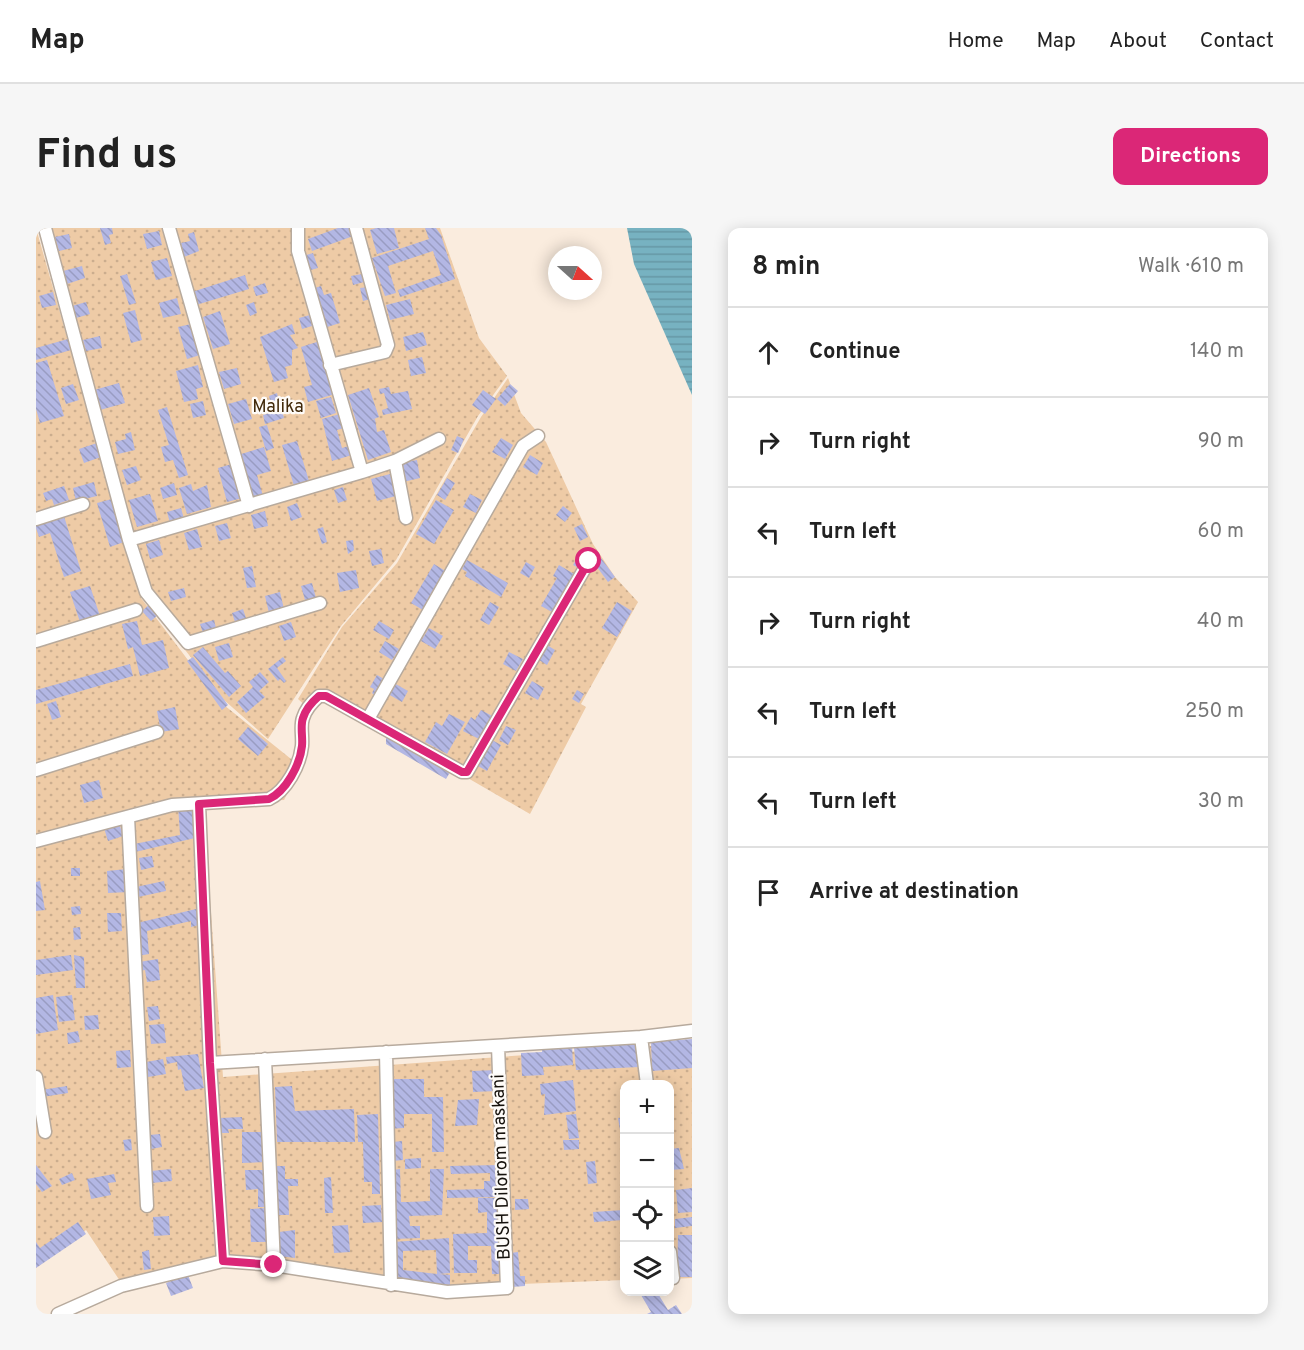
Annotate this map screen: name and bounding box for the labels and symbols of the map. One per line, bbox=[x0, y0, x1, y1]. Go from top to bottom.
north arrow bbox=[548, 246, 602, 300]
park label: Malika bbox=[252, 396, 304, 419]
route start bbox=[575, 547, 601, 573]
street label: BUSH Dilorom maskani bbox=[487, 1074, 517, 1260]
route end bbox=[260, 1251, 286, 1277]

